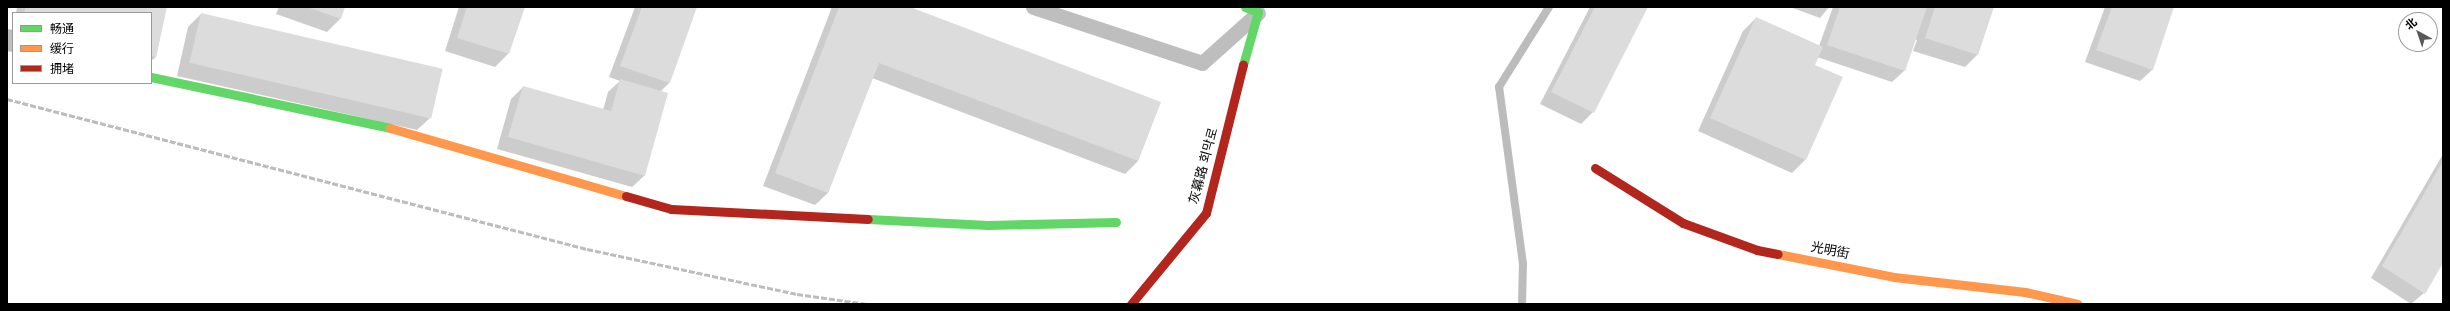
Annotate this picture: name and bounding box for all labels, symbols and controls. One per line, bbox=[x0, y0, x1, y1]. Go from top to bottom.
legend bbox=[12, 12, 152, 84]
north arrow bbox=[2398, 12, 2438, 52]
text: 北 bbox=[2402, 14, 2420, 33]
text: 畅通 bbox=[50, 20, 74, 37]
text: 缓行 bbox=[50, 40, 74, 57]
text: 拥堵 bbox=[50, 60, 74, 77]
street label: 灰幕路 회막로 bbox=[1186, 126, 1222, 206]
street label: 光明街 bbox=[1809, 240, 1851, 262]

